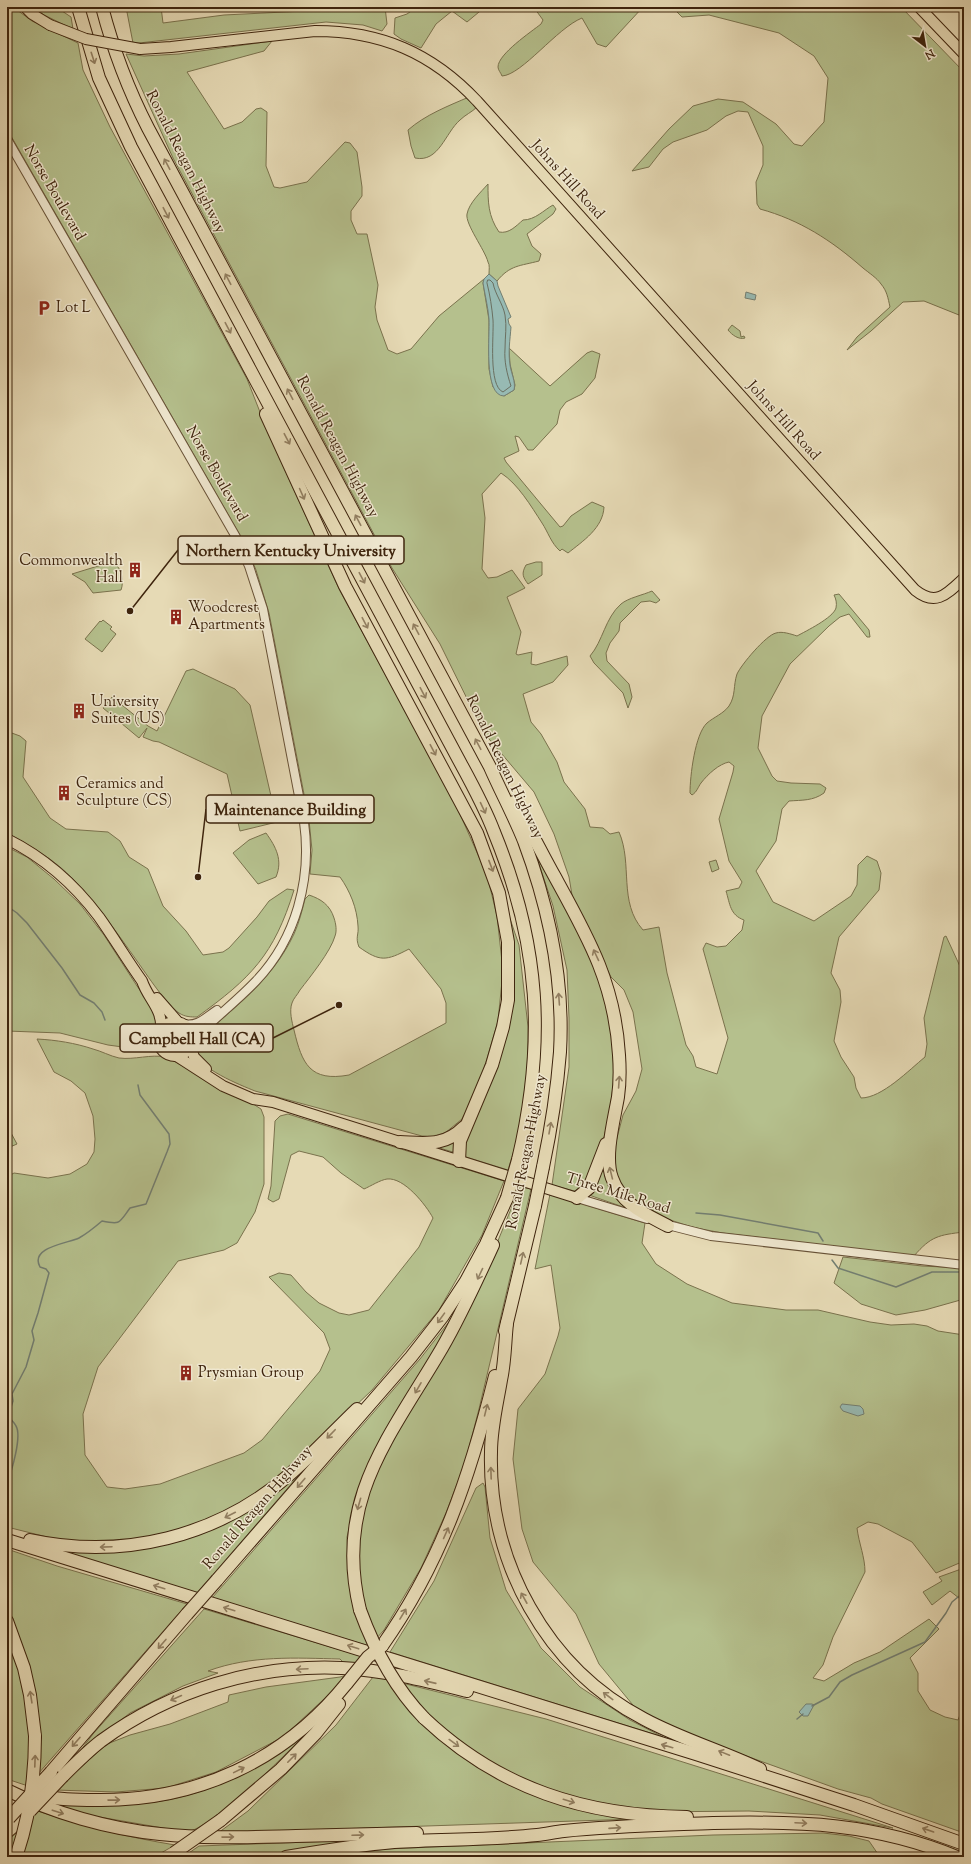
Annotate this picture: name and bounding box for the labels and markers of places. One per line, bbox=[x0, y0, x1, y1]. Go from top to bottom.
place label: Lot L bbox=[56, 298, 91, 319]
parking icon: Lot L bbox=[35, 299, 53, 317]
callout: Northern Kentucky University bbox=[178, 536, 404, 564]
place label: Commonwealth Hall bbox=[19, 551, 123, 589]
building icon: Commonwealth Hall bbox=[126, 561, 144, 579]
place label: Woodcrest Apartments bbox=[188, 598, 265, 636]
building icon: Woodcrest Apartments bbox=[167, 608, 185, 626]
place label: University Suites (US) bbox=[91, 692, 165, 730]
building icon: University Suites (US) bbox=[70, 702, 88, 720]
place label: Ceramics and Sculpture (CS) bbox=[76, 774, 172, 812]
building icon: Ceramics and Sculpture (CS) bbox=[55, 784, 73, 802]
callout: Maintenance Building bbox=[206, 795, 374, 823]
callout: Campbell Hall (CA) bbox=[120, 1024, 273, 1052]
place label: Prysmian Group bbox=[198, 1363, 304, 1384]
building icon: Prysmian Group bbox=[177, 1364, 195, 1382]

